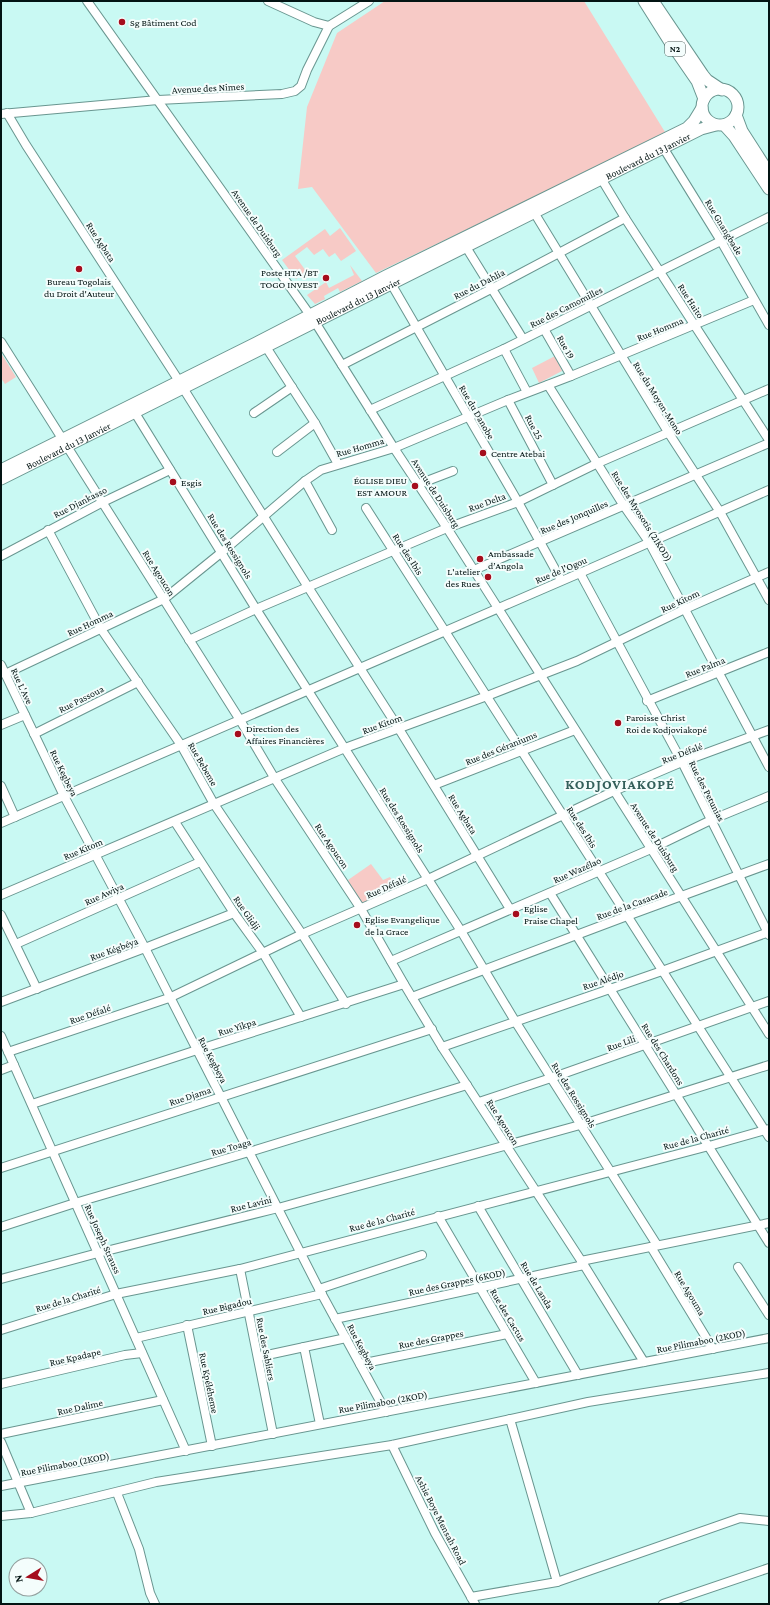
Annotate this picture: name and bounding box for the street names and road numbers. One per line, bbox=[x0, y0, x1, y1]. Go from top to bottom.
road number: N2 bbox=[665, 42, 685, 56]
street label: Avenue des Nimes bbox=[172, 81, 244, 95]
street label: Boulevard du 13 Janvier bbox=[604, 130, 692, 181]
street label: Avenue de Duisburg bbox=[230, 187, 285, 259]
street label: Rue Gnangbade bbox=[703, 197, 745, 257]
street label: Rue Agbata bbox=[84, 220, 118, 264]
street label: Rue du Dahlia bbox=[452, 266, 507, 302]
street label: Boulevard du 13 Janvier bbox=[314, 275, 402, 326]
street label: Rue Haito bbox=[676, 282, 706, 320]
street label: Rue des Camomilles bbox=[528, 284, 604, 330]
street label: Rue Homma bbox=[635, 315, 685, 343]
street label: Rue 19 bbox=[555, 333, 577, 361]
street label: Rue du Moyen-Mono bbox=[631, 359, 685, 437]
street label: Rue du Danobe bbox=[457, 383, 497, 442]
street label: Rue 25 bbox=[523, 413, 545, 442]
street label: Boulevard du 13 Janvier bbox=[24, 420, 113, 471]
street label: Rue Homma bbox=[335, 435, 386, 459]
street label: Avenue de Duisburg bbox=[410, 456, 462, 530]
street label: Rue des Myosotis (21KOD) bbox=[609, 469, 674, 564]
street label: Rue Djankasso bbox=[52, 484, 109, 521]
street label: Rue Delta bbox=[467, 490, 507, 514]
street label: Rue des Jonquilles bbox=[539, 498, 610, 536]
street label: Rue des Rossignols bbox=[205, 511, 255, 581]
street label: Rue des Ibis bbox=[391, 531, 425, 577]
street label: Rue Agoucon bbox=[141, 548, 178, 599]
street label: Rue de l'Ogou bbox=[533, 554, 589, 586]
street label: Rue Kitom bbox=[659, 587, 701, 615]
street label: Rue Homma bbox=[65, 607, 115, 638]
street label: Rue Palma bbox=[684, 654, 727, 680]
street label: Rue L'Ave bbox=[9, 666, 35, 706]
street label: Rue Passoua bbox=[57, 683, 106, 715]
street label: Rue Kitom bbox=[361, 712, 403, 736]
street label: Rue des Géraniums bbox=[464, 729, 539, 767]
street label: Rue Bebeme bbox=[186, 740, 220, 788]
street label: Rue Défalé bbox=[660, 740, 704, 766]
street label: Rue Kegbeya bbox=[48, 748, 80, 798]
street label: Rue des Petunias bbox=[687, 759, 727, 823]
street label: Rue des Rossignols bbox=[377, 785, 427, 855]
street label: Rue Agbata bbox=[446, 792, 480, 836]
street label: Avenue de Duisburg bbox=[629, 800, 681, 874]
street label: Rue des Ibis bbox=[565, 804, 599, 850]
street label: Rue Agoucon bbox=[313, 821, 351, 871]
street label: Rue Kitom bbox=[62, 836, 104, 862]
street label: Rue Wazélao bbox=[551, 855, 603, 885]
street label: Rue Défalé bbox=[364, 873, 408, 901]
street label: Rue Awiya bbox=[83, 880, 126, 907]
street label: Rue de la Casacade bbox=[595, 886, 670, 922]
street label: Rue Glidji bbox=[231, 894, 263, 933]
street label: Rue Kégbéya bbox=[88, 935, 140, 963]
street label: Rue Alédjo bbox=[581, 968, 625, 993]
street label: Rue Défalé bbox=[68, 1002, 113, 1026]
street label: Rue Yikpa bbox=[217, 1016, 258, 1038]
street label: Rue des Chardons bbox=[639, 1021, 687, 1087]
street label: Rue Lili bbox=[605, 1033, 637, 1053]
street label: Rue Kegbeya bbox=[196, 1035, 230, 1085]
street label: Rue des Rossignols bbox=[549, 1060, 599, 1130]
street label: Rue Djama bbox=[168, 1084, 213, 1109]
street label: Rue Agoucon bbox=[485, 1097, 522, 1148]
street label: Rue de la Charité bbox=[662, 1124, 731, 1152]
street label: Rue Toaga bbox=[210, 1136, 253, 1158]
street label: Rue Lavini bbox=[229, 1194, 273, 1214]
street label: Rue Joseph Strauss bbox=[83, 1203, 123, 1275]
street label: Rue de la Charité bbox=[348, 1206, 417, 1234]
street label: Rue de Landa bbox=[519, 1259, 556, 1311]
street label: Rue des Grappes (6KOD) bbox=[408, 1266, 506, 1299]
street label: Rue Agouma bbox=[672, 1269, 708, 1318]
street label: Rue de la Charité bbox=[34, 1284, 102, 1314]
street label: Rue des Cactus bbox=[488, 1287, 528, 1343]
street label: Rue Bigadou bbox=[201, 1295, 253, 1317]
street label: Rue des Sabliers bbox=[254, 1317, 278, 1382]
street label: Rue Kegbeya bbox=[345, 1322, 379, 1372]
street label: Rue des Grappes bbox=[398, 1327, 464, 1351]
street label: Rue Pilimaboo (2KOD) bbox=[656, 1327, 747, 1356]
street label: Rue Kpadape bbox=[48, 1346, 102, 1368]
street label: Rue Kpéléheme bbox=[197, 1352, 221, 1415]
street label: Rue Pilimaboo (2KOD) bbox=[338, 1389, 429, 1416]
street label: Rue Dalime bbox=[56, 1397, 104, 1417]
street label: Rue Pilimaboo (2KOD) bbox=[20, 1450, 111, 1479]
street label: Ashie Boye Mensah Road bbox=[414, 1473, 469, 1567]

